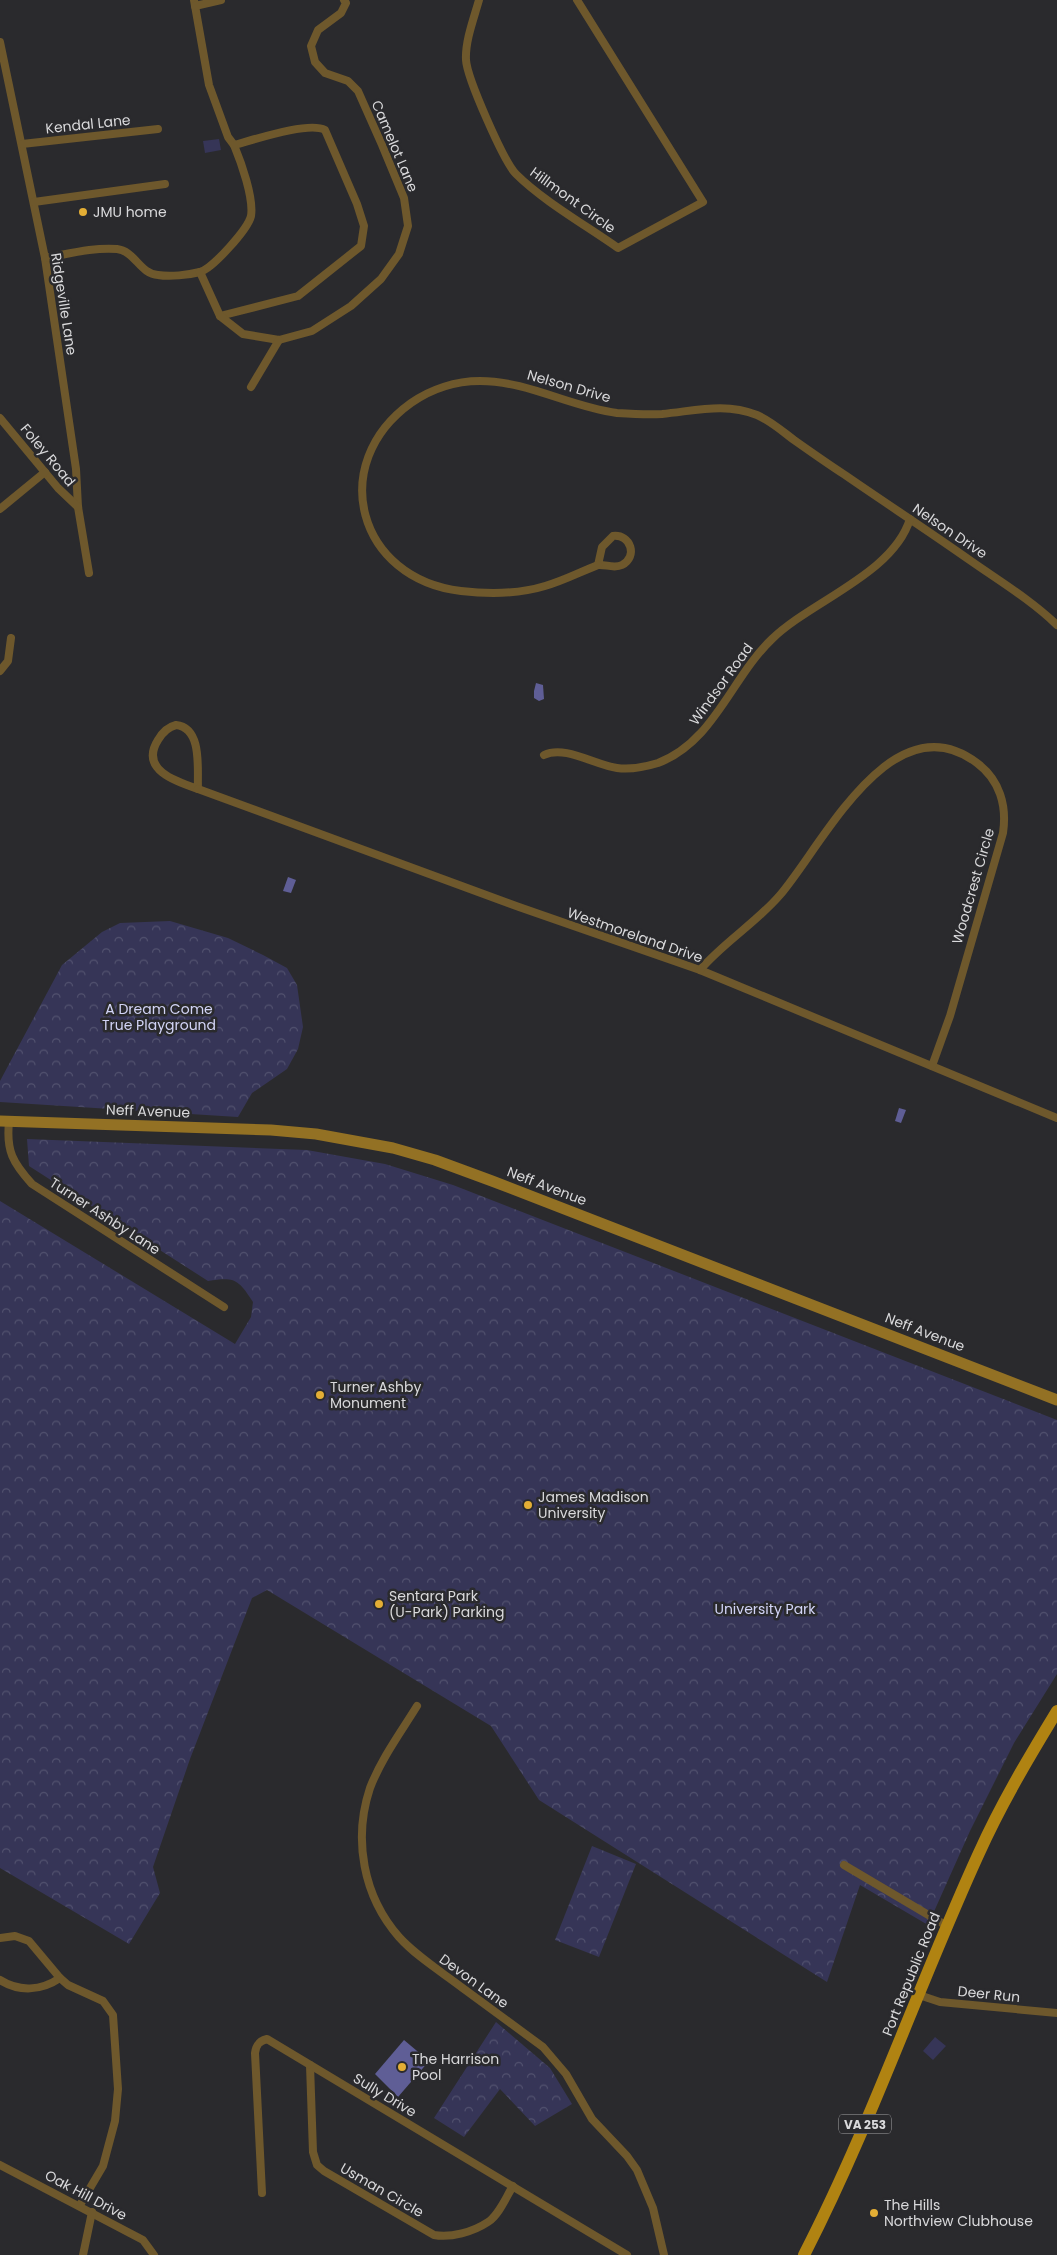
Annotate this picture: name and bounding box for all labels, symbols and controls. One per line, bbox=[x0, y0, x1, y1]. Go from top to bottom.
street label: Camelot Lane bbox=[367, 97, 423, 195]
street label: Kendal Lane bbox=[45, 110, 132, 138]
street label: Hillmont Circle bbox=[526, 162, 620, 238]
place label: JMU home bbox=[93, 202, 167, 222]
marker: JMU home bbox=[77, 206, 89, 218]
street label: Ridgeville Lane bbox=[46, 251, 82, 357]
street label: Nelson Drive bbox=[525, 365, 613, 408]
street label: Foley Road bbox=[16, 419, 80, 491]
street label: Nelson Drive bbox=[909, 499, 992, 564]
street label: Windsor Road bbox=[684, 639, 758, 729]
street label: Woodcrest Circle bbox=[947, 825, 999, 946]
street label: Westmoreland Drive bbox=[565, 902, 706, 968]
park label: A Dream Come True Playground bbox=[102, 999, 216, 1035]
street label: Neff Avenue bbox=[106, 1100, 191, 1122]
street label: Neff Avenue bbox=[504, 1162, 590, 1211]
street label: Turner Ashby Lane bbox=[46, 1173, 165, 1259]
street label: Neff Avenue bbox=[882, 1308, 968, 1357]
place label: Turner Ashby Monument bbox=[330, 1377, 422, 1413]
marker: Turner Ashby Monument bbox=[314, 1389, 326, 1401]
place label: James Madison University bbox=[538, 1487, 649, 1523]
marker: James Madison University bbox=[522, 1499, 534, 1511]
place label: Sentara Park (U-Park) Parking bbox=[389, 1586, 505, 1622]
marker: Sentara Park (U-Park) Parking bbox=[373, 1598, 385, 1610]
park label: University Park bbox=[714, 1599, 816, 1619]
street label: Port Republic Road bbox=[877, 1909, 945, 2039]
street label: Devon Lane bbox=[435, 1949, 513, 2013]
street label: Deer Run bbox=[957, 1981, 1021, 2007]
place label: The Harrison Pool bbox=[412, 2049, 499, 2085]
marker: The Harrison Pool bbox=[396, 2061, 408, 2073]
street label: Sully Drive bbox=[350, 2068, 421, 2122]
road number: VA 253 bbox=[839, 2114, 891, 2134]
street label: Usman Circle bbox=[337, 2158, 428, 2222]
street label: Oak Hill Drive bbox=[41, 2165, 131, 2225]
place label: The Hills Northview Clubhouse bbox=[884, 2195, 1033, 2231]
marker: The Hills Northview Clubhouse bbox=[868, 2207, 880, 2219]

